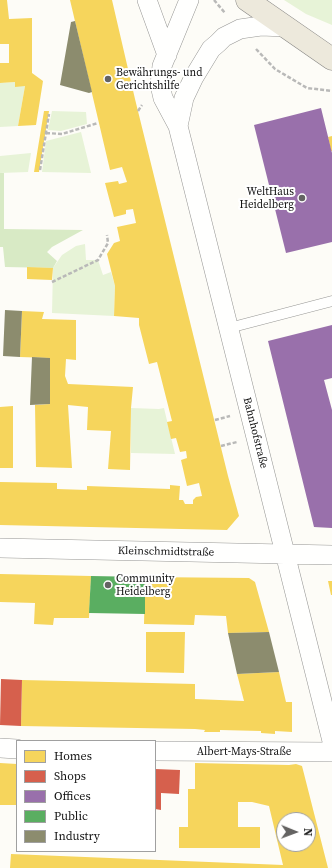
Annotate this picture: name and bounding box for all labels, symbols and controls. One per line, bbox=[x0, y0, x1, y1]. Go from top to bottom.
place label: Bewährungs- und Gerichtshilfe bbox=[116, 66, 202, 92]
marker: Bewährungs- und Gerichtshilfe bbox=[103, 74, 113, 84]
place label: WeltHaus Heidelberg bbox=[239, 185, 294, 211]
marker: WeltHaus Heidelberg bbox=[297, 193, 307, 203]
street label: Bahnhofstraße bbox=[240, 396, 270, 470]
street label: Kleinschmidtstraße bbox=[118, 545, 214, 559]
place label: Community Heidelberg bbox=[116, 572, 174, 598]
marker: Community Heidelberg bbox=[103, 580, 113, 590]
legend bbox=[16, 740, 156, 852]
street label: Albert-Mays-Straße bbox=[197, 745, 291, 759]
text: Homes bbox=[54, 748, 92, 764]
text: Shops bbox=[54, 768, 86, 784]
text: Offices bbox=[54, 788, 91, 804]
text: Public bbox=[54, 808, 88, 824]
north arrow bbox=[276, 812, 316, 852]
text: Industry bbox=[54, 828, 100, 844]
text: N bbox=[300, 828, 315, 836]

